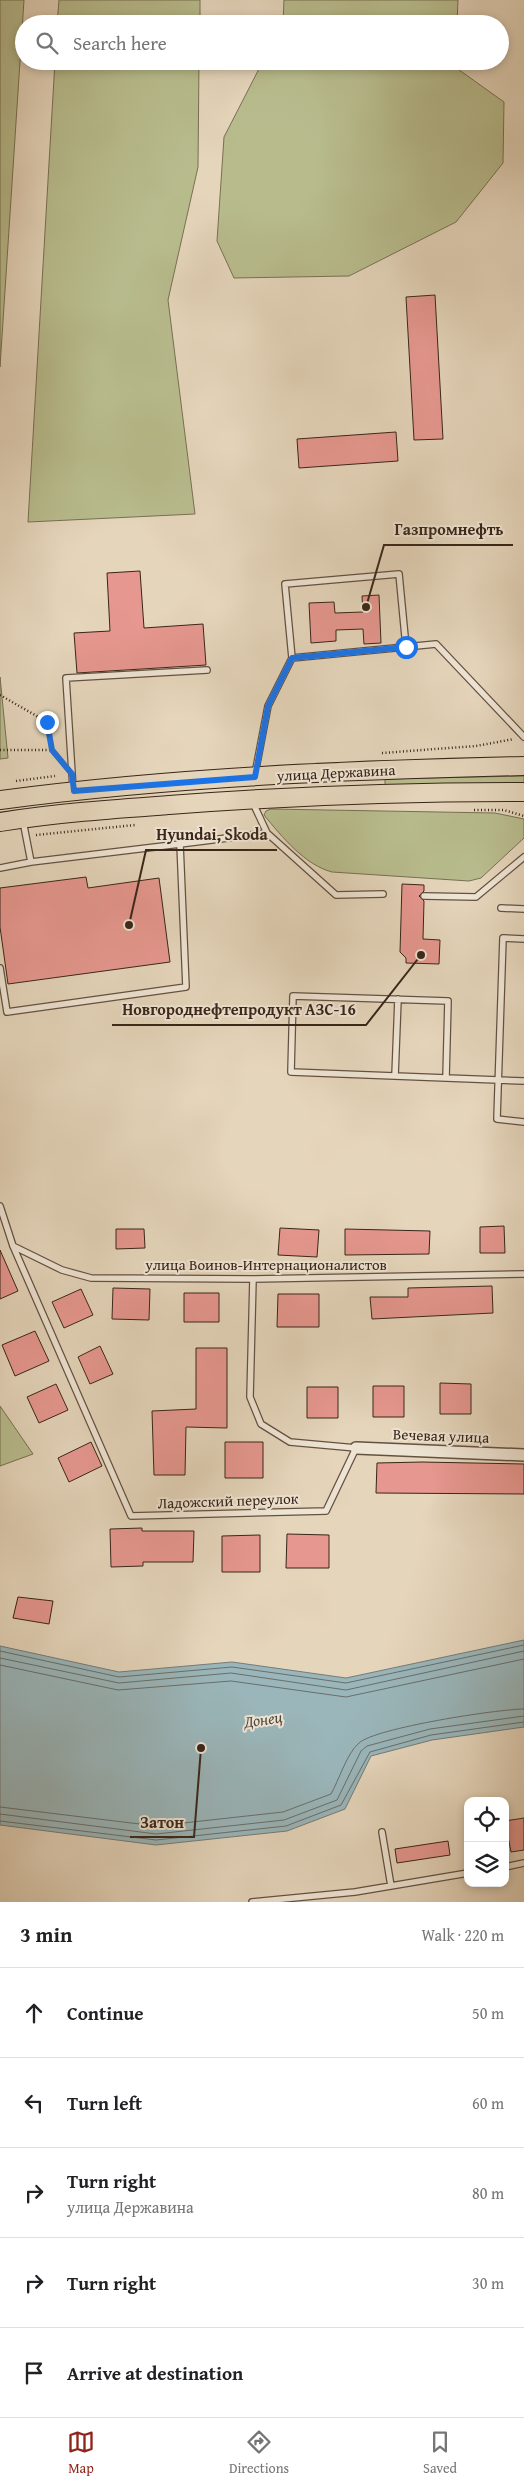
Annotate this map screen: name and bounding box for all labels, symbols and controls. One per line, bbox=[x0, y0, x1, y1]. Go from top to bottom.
search box bbox=[15, 15, 509, 70]
icon: search bbox=[33, 29, 61, 57]
text: Search here bbox=[73, 29, 167, 57]
callout: Газпромнефть bbox=[384, 514, 513, 545]
text: Газпромнефть bbox=[395, 517, 503, 541]
route start bbox=[395, 636, 418, 659]
route end bbox=[36, 711, 59, 734]
street label: улица Державина bbox=[275, 759, 397, 786]
callout: Hyundai, Skoda bbox=[146, 819, 277, 850]
text: Hyundai, Skoda bbox=[156, 822, 268, 846]
callout: Новгороднефтепродукт АЗС-16 bbox=[112, 994, 366, 1025]
text: Новгороднефтепродукт АЗС-16 bbox=[122, 997, 356, 1021]
street label: улица Воинов-Интернационалистов bbox=[144, 1254, 387, 1275]
street label: Вечевая улица bbox=[392, 1423, 490, 1448]
street label: Ладожский переулок bbox=[157, 1488, 299, 1513]
water label: Донец bbox=[241, 1704, 284, 1734]
map controls bbox=[464, 1797, 509, 1887]
button: locate bbox=[464, 1797, 509, 1842]
callout: Затон bbox=[130, 1806, 194, 1837]
text: Затон bbox=[140, 1810, 184, 1834]
button: layers bbox=[464, 1842, 509, 1887]
text: 3 min bbox=[20, 1919, 72, 1950]
text: Walk · 220 m bbox=[421, 1923, 504, 1947]
icon: ahead bbox=[20, 1999, 48, 2027]
text: Continue bbox=[67, 1999, 144, 2027]
text: 50 m bbox=[472, 2001, 504, 2025]
icon: left bbox=[20, 2089, 48, 2117]
text: Turn left bbox=[67, 2089, 142, 2117]
text: 60 m bbox=[472, 2091, 504, 2115]
text: Turn right bbox=[67, 2167, 156, 2195]
icon: right bbox=[20, 2179, 48, 2207]
text: 80 m bbox=[472, 2181, 504, 2205]
text: улица Державина bbox=[67, 2195, 194, 2219]
icon: right bbox=[20, 2269, 48, 2297]
text: Turn right bbox=[67, 2269, 156, 2297]
text: 30 m bbox=[472, 2271, 504, 2295]
icon: arrive bbox=[20, 2359, 48, 2387]
text: Arrive at destination bbox=[67, 2359, 243, 2387]
tab: Map bbox=[67, 2428, 95, 2478]
tab: Directions bbox=[229, 2428, 289, 2478]
tab: Saved bbox=[423, 2428, 457, 2478]

